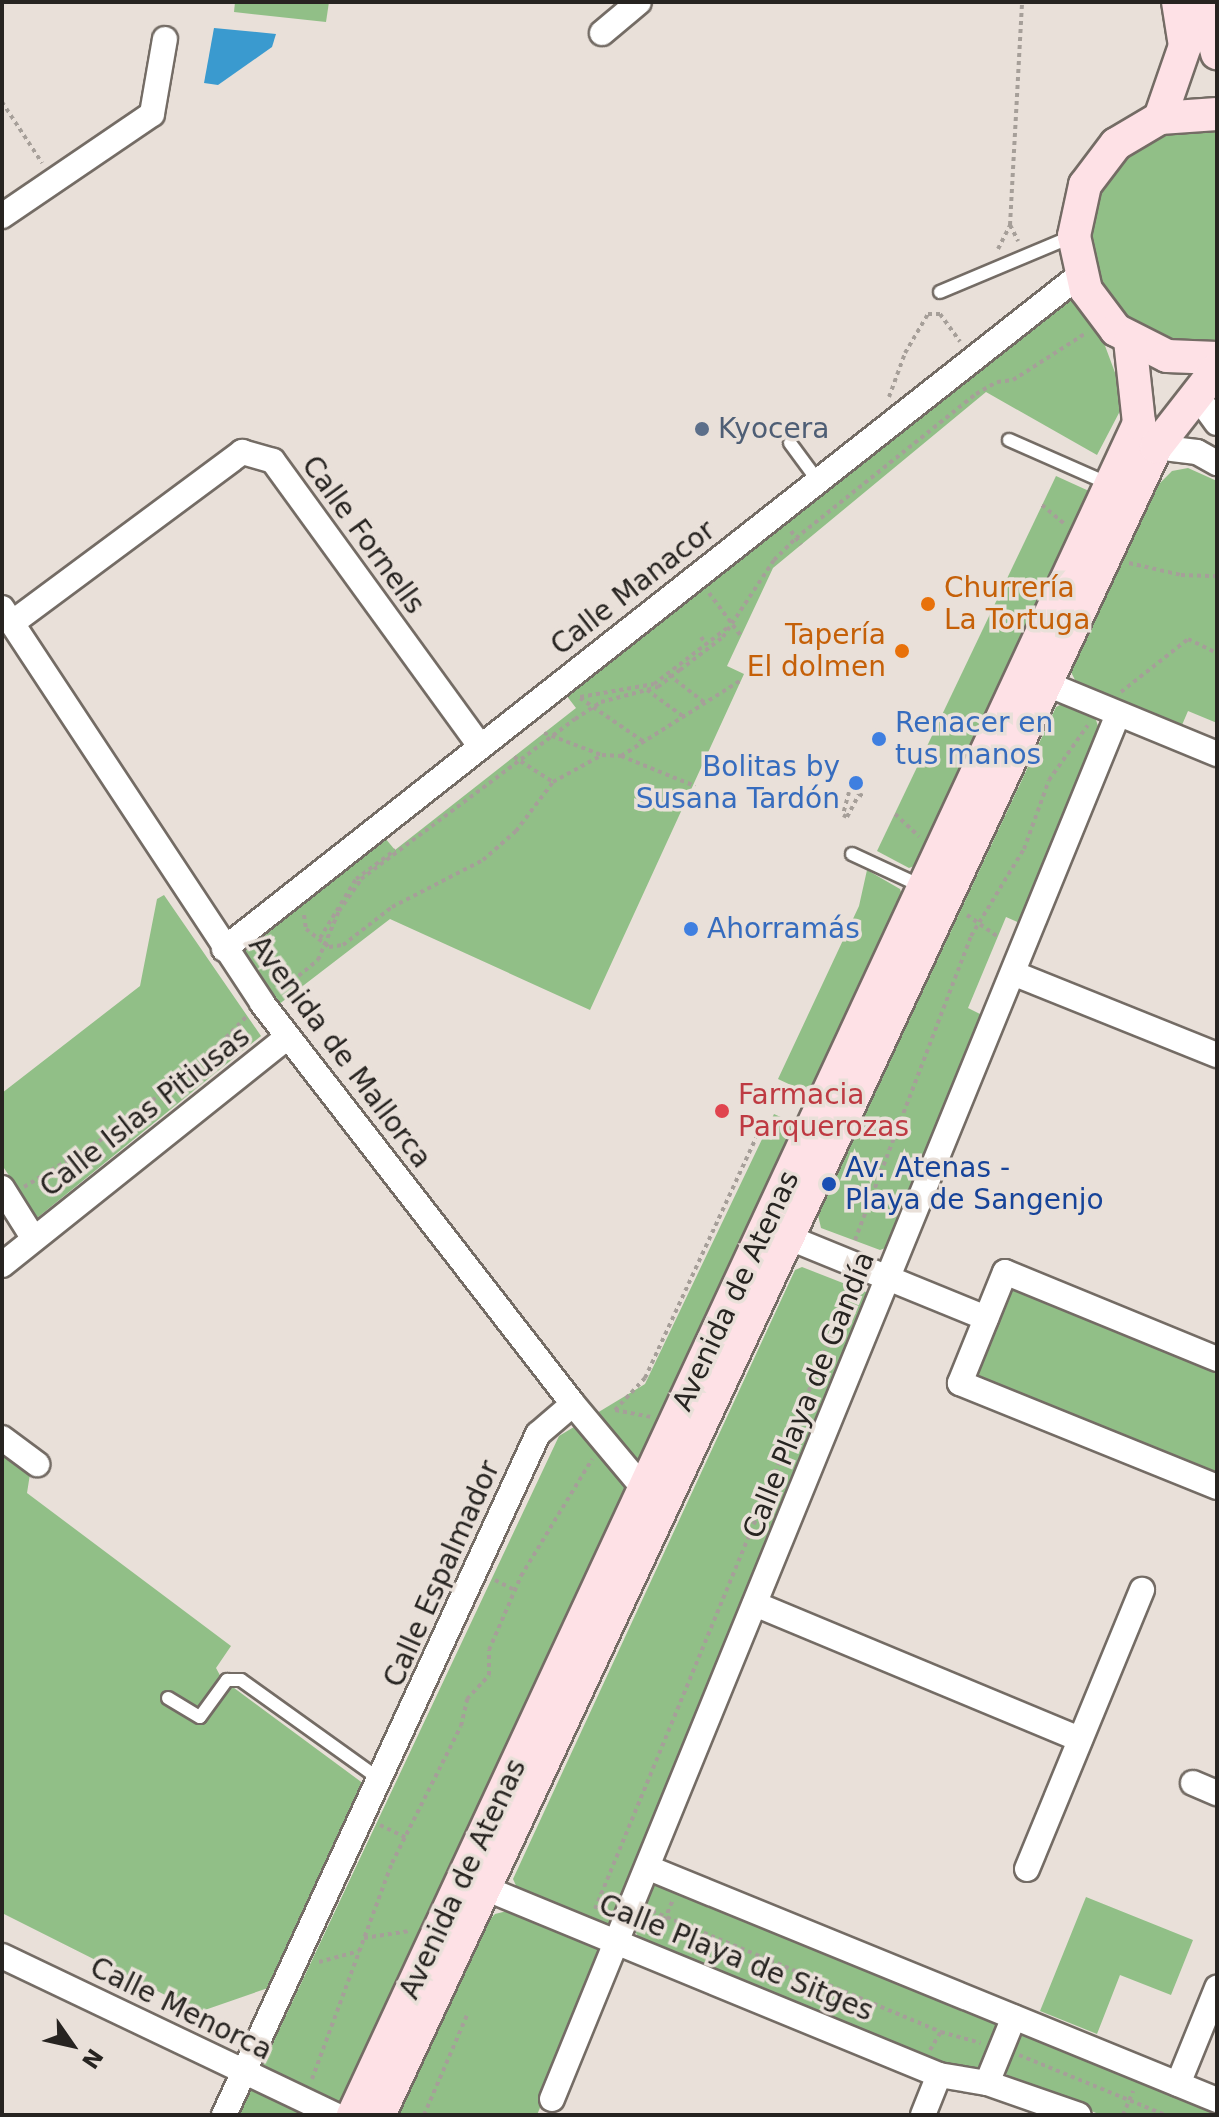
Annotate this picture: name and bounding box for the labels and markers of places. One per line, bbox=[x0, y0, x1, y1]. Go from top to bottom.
place label: Kyocera bbox=[718, 412, 829, 446]
marker: Kyocera bbox=[693, 420, 711, 438]
place label: Churrería La Tortuga bbox=[944, 571, 1090, 637]
marker: Churrería La Tortuga bbox=[919, 595, 937, 613]
place label: Tapería El dolmen bbox=[747, 618, 886, 684]
marker: Tapería El dolmen bbox=[893, 642, 911, 660]
place label: Renacer en tus manos bbox=[895, 706, 1053, 772]
marker: Renacer en tus manos bbox=[870, 730, 888, 748]
place label: Bolitas by Susana Tardón bbox=[636, 750, 840, 816]
marker: Bolitas by Susana Tardón bbox=[847, 774, 865, 792]
place label: Ahorramás bbox=[707, 912, 860, 946]
marker: Ahorramás bbox=[682, 920, 700, 938]
place label: Farmacia Parquerozas bbox=[738, 1078, 909, 1144]
marker: Farmacia Parquerozas bbox=[713, 1102, 731, 1120]
place label: Av. Atenas - Playa de Sangenjo bbox=[845, 1151, 1104, 1217]
marker: Av. Atenas - Playa de Sangenjo bbox=[820, 1175, 838, 1193]

